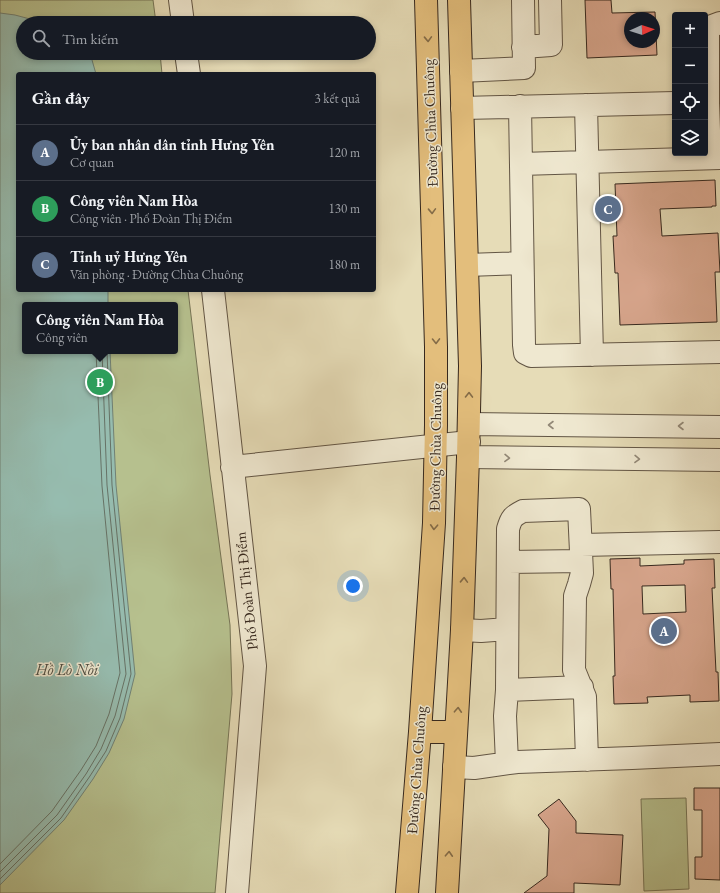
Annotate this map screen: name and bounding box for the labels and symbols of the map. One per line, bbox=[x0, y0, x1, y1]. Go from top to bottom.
north arrow bbox=[624, 12, 660, 48]
one-way arrow bbox=[423, 36, 432, 42]
street label: Đường Chùa Chuông bbox=[418, 58, 442, 187]
pin: C bbox=[595, 194, 621, 224]
one-way arrow bbox=[428, 208, 436, 214]
one-way arrow bbox=[432, 338, 440, 344]
pin: B bbox=[87, 367, 113, 397]
street label: Đường Chùa Chuông bbox=[424, 382, 446, 511]
one-way arrow bbox=[465, 392, 474, 398]
one-way arrow bbox=[548, 421, 554, 429]
one-way arrow bbox=[678, 422, 684, 430]
one-way arrow bbox=[504, 453, 510, 462]
one-way arrow bbox=[634, 455, 640, 463]
one-way arrow bbox=[429, 524, 438, 530]
street label: Phố Đoàn Thị Điểm bbox=[230, 531, 262, 651]
your location bbox=[343, 576, 363, 596]
one-way arrow bbox=[460, 577, 468, 583]
pin: A bbox=[651, 616, 677, 646]
water label: Hồ Lò Nồi bbox=[34, 659, 100, 680]
street label: Đường Chùa Chuông bbox=[402, 705, 430, 835]
one-way arrow bbox=[453, 707, 462, 713]
one-way arrow bbox=[445, 851, 453, 857]

